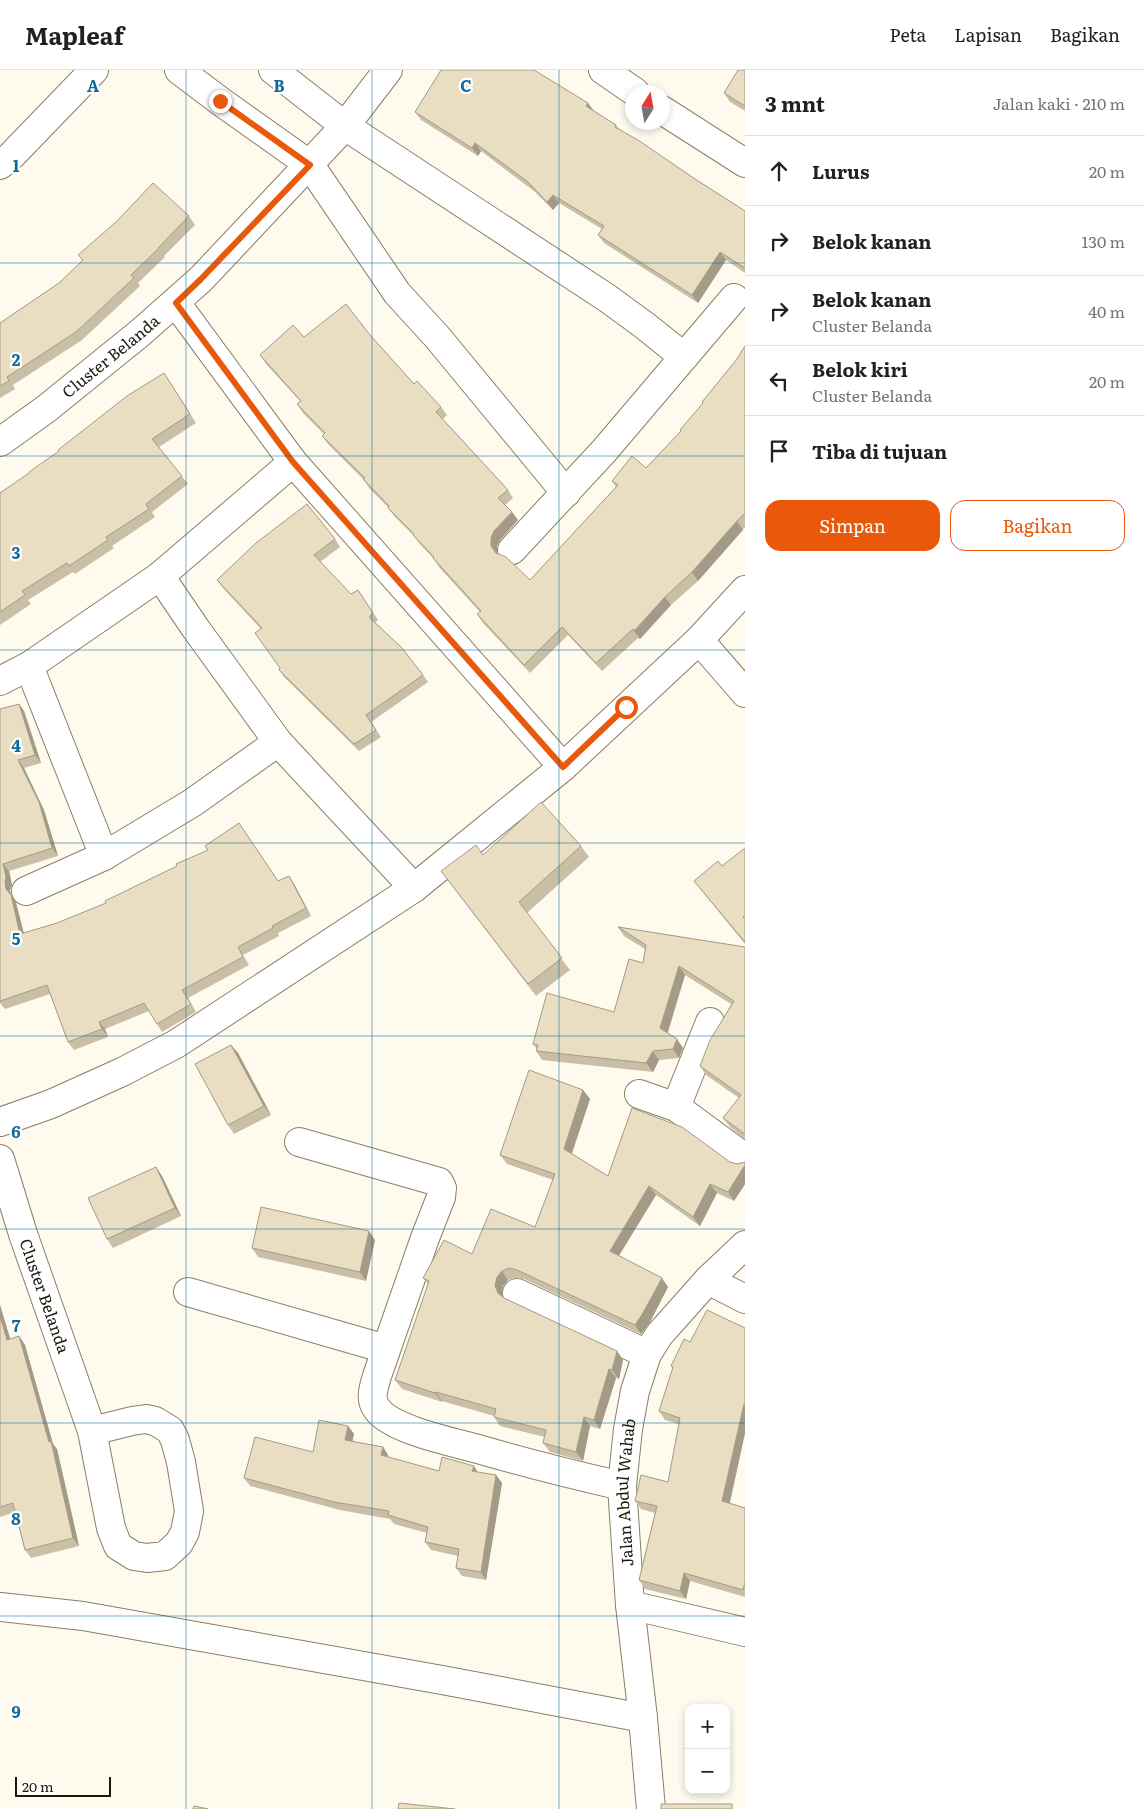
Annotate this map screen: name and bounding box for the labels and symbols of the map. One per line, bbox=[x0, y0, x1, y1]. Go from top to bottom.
text: A bbox=[87, 73, 99, 97]
text: B bbox=[273, 73, 285, 97]
text: C bbox=[460, 73, 472, 97]
north arrow bbox=[625, 85, 670, 130]
route end bbox=[209, 90, 232, 113]
text: 1 bbox=[13, 153, 20, 177]
street label: Cluster Belanda bbox=[56, 308, 164, 403]
text: 2 bbox=[12, 347, 21, 371]
text: 3 bbox=[12, 540, 21, 564]
route start bbox=[615, 696, 638, 719]
text: 4 bbox=[11, 733, 21, 757]
text: 5 bbox=[12, 926, 21, 950]
text: 6 bbox=[11, 1119, 21, 1143]
street label: Cluster Belanda bbox=[14, 1235, 77, 1357]
text: 7 bbox=[12, 1313, 21, 1337]
street label: Jalan Abdul Wahab bbox=[609, 1416, 641, 1567]
text: 8 bbox=[11, 1506, 21, 1530]
text: 9 bbox=[11, 1699, 21, 1723]
scale bar bbox=[15, 1774, 111, 1797]

